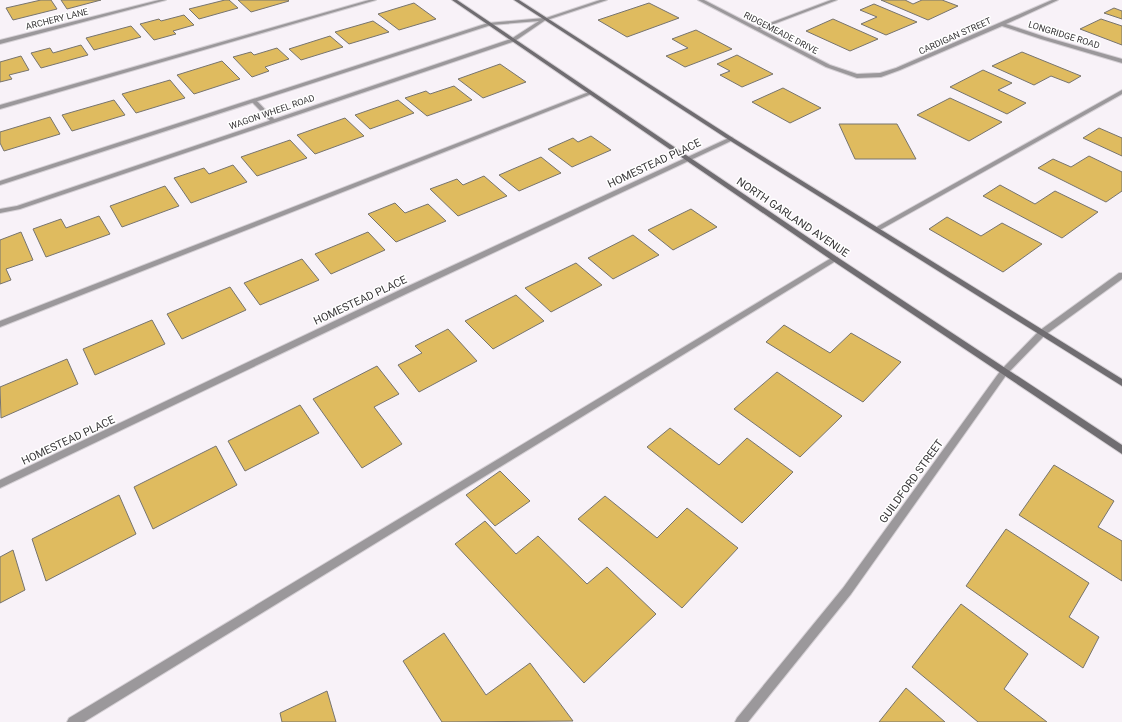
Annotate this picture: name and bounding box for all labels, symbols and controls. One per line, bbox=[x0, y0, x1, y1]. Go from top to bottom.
street label: ARCHERY LANE bbox=[25, 6, 89, 32]
street label: RIDGEMEADE DRIVE bbox=[742, 10, 820, 56]
street label: CARDIGAN STREET bbox=[917, 15, 993, 56]
street label: LONGRIDGE ROAD bbox=[1027, 19, 1101, 51]
street label: WAGON WHEEL ROAD bbox=[228, 93, 316, 131]
street label: HOMESTEAD PLACE bbox=[606, 136, 703, 191]
street label: NORTH GARLAND AVENUE bbox=[734, 175, 851, 260]
street label: HOMESTEAD PLACE bbox=[312, 273, 409, 328]
street label: HOMESTEAD PLACE bbox=[20, 413, 117, 468]
street label: GUILDFORD STREET bbox=[877, 437, 946, 526]

